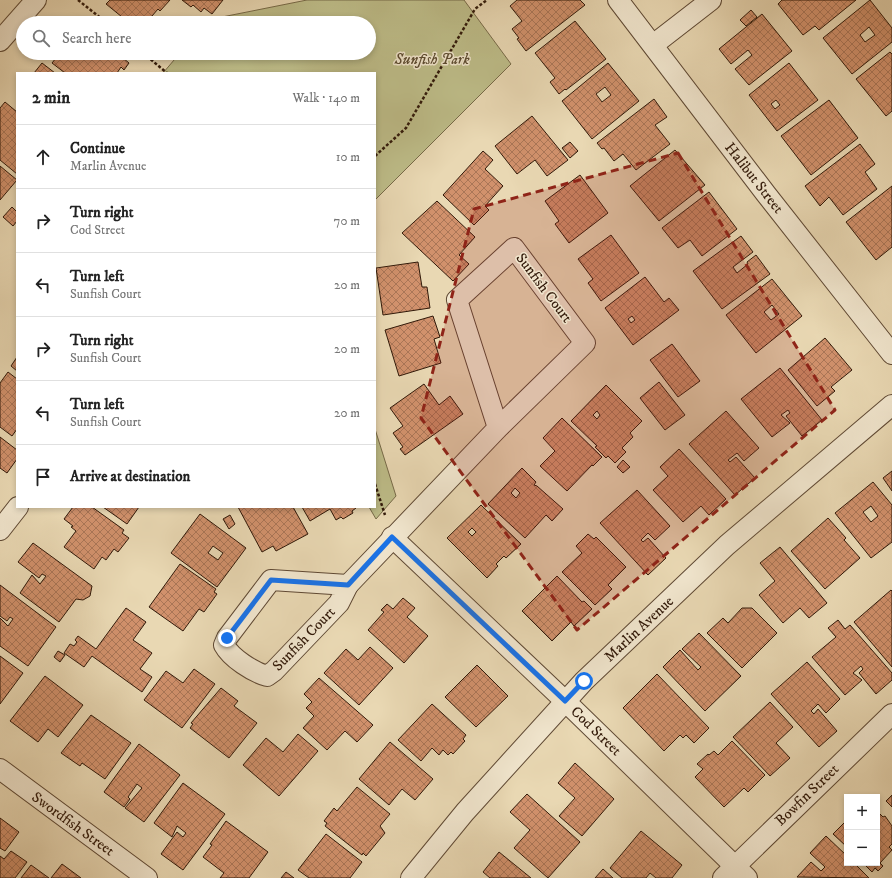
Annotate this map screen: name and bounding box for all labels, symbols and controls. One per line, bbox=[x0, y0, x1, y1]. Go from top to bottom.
search box bbox=[16, 16, 376, 60]
icon: search bbox=[30, 27, 52, 49]
text: Search here bbox=[62, 29, 131, 48]
park label: Sunfish Park bbox=[394, 50, 470, 69]
text: 2 min bbox=[32, 87, 70, 109]
text: Walk · 140 m bbox=[292, 90, 360, 106]
text: Continue bbox=[70, 139, 125, 158]
street label: Halibut Street bbox=[720, 139, 788, 218]
icon: ahead bbox=[32, 146, 54, 168]
text: 10 m bbox=[336, 149, 360, 165]
text: Marlin Avenue bbox=[70, 158, 147, 174]
text: Turn right bbox=[70, 203, 133, 222]
icon: right bbox=[32, 210, 54, 232]
text: 70 m bbox=[334, 213, 360, 229]
text: Cod Street bbox=[70, 222, 125, 238]
street label: Sunfish Court bbox=[512, 249, 576, 327]
text: Turn left bbox=[70, 267, 124, 286]
icon: left bbox=[32, 274, 54, 296]
text: 20 m bbox=[334, 277, 360, 293]
text: Sunfish Court bbox=[70, 286, 141, 302]
text: Turn right bbox=[70, 331, 133, 350]
icon: right bbox=[32, 338, 54, 360]
text: 20 m bbox=[334, 341, 360, 357]
text: Sunfish Court bbox=[70, 350, 141, 366]
text: Turn left bbox=[70, 395, 124, 414]
icon: left bbox=[32, 402, 54, 424]
text: 20 m bbox=[334, 405, 360, 421]
text: Sunfish Court bbox=[70, 414, 141, 430]
icon: arrive bbox=[32, 466, 54, 488]
text: Arrive at destination bbox=[70, 467, 190, 486]
street label: Marlin Avenue bbox=[600, 592, 678, 666]
street label: Sunfish Court bbox=[269, 603, 340, 675]
route end bbox=[218, 629, 236, 647]
route start bbox=[575, 672, 593, 690]
street label: Cod Street bbox=[567, 702, 626, 760]
street label: Bowfin Street bbox=[771, 760, 843, 830]
street label: Swordfish Street bbox=[28, 788, 118, 860]
map controls bbox=[844, 794, 880, 866]
button: + bbox=[844, 794, 880, 830]
button: − bbox=[844, 830, 880, 866]

